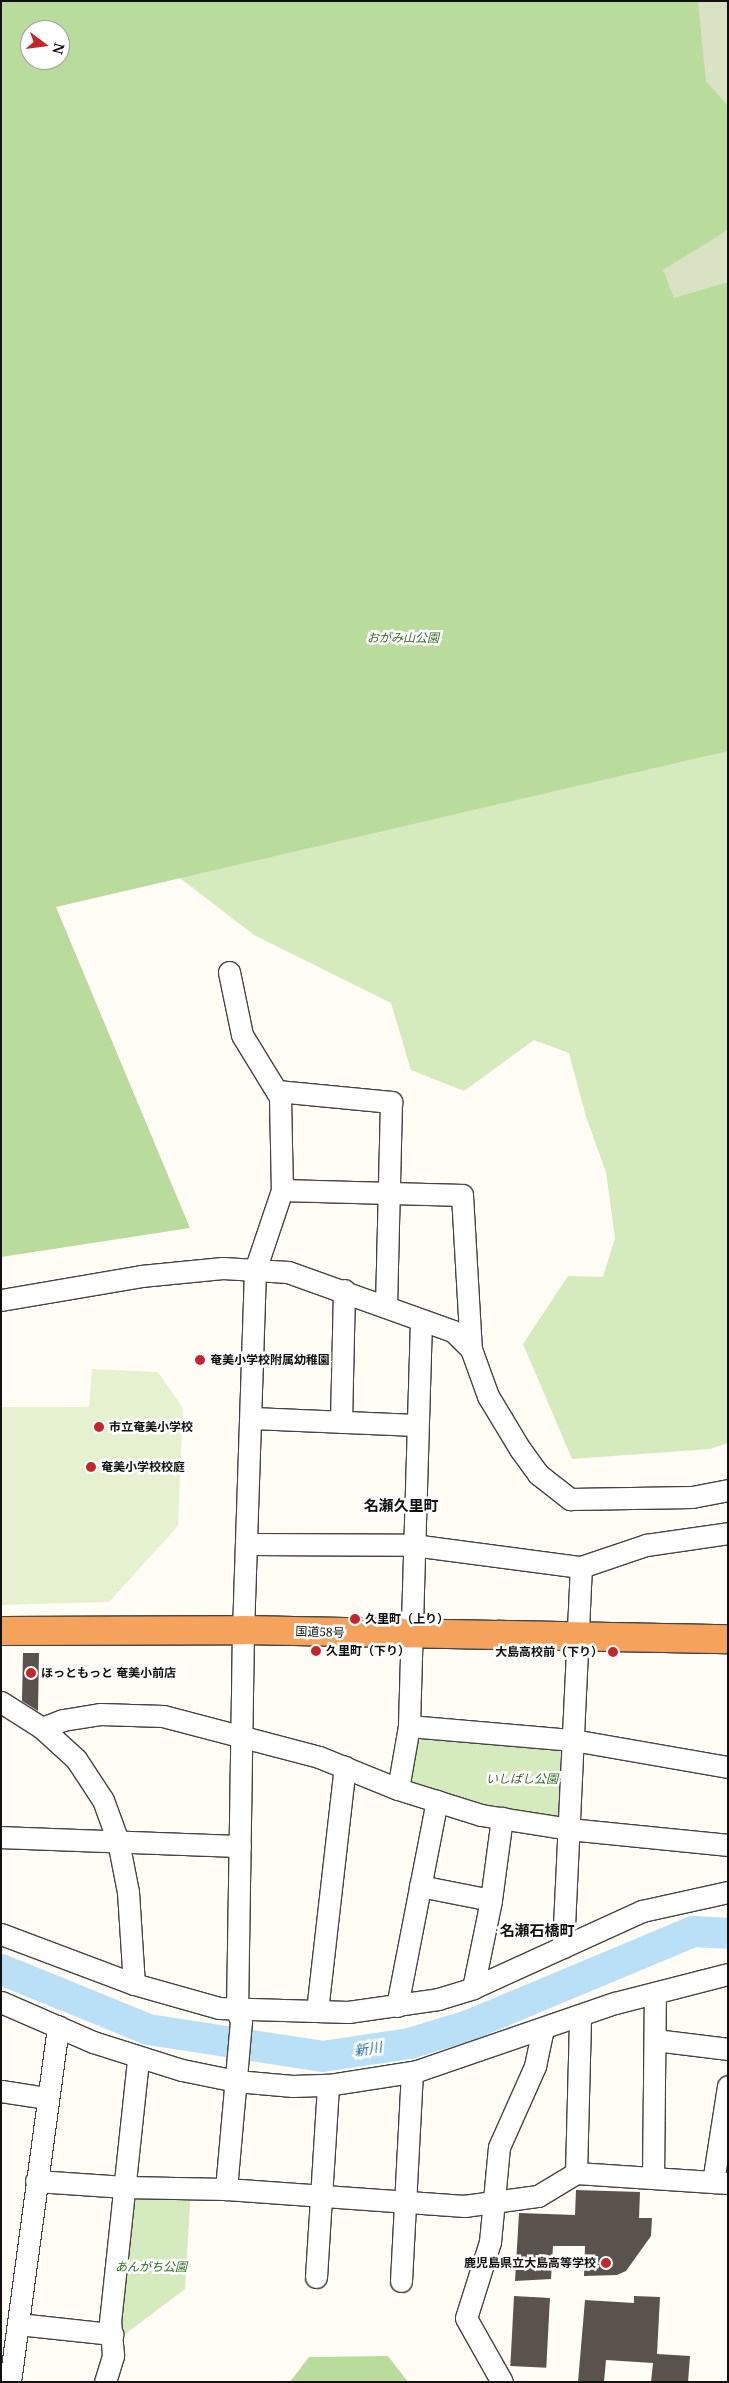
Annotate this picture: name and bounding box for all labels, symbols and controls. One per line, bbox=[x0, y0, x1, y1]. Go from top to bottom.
north arrow bbox=[20, 20, 70, 70]
text: N bbox=[48, 41, 70, 57]
park label: おがみ山公園 bbox=[367, 631, 439, 645]
place label: 奄美小学校附属幼稚園 bbox=[210, 1353, 330, 1367]
marker: 奄美小学校附属幼稚園 bbox=[194, 1354, 206, 1366]
place label: 市立奄美小学校 bbox=[109, 1420, 193, 1434]
marker: 市立奄美小学校 bbox=[93, 1421, 105, 1433]
place label: 奄美小学校校庭 bbox=[101, 1460, 185, 1474]
marker: 奄美小学校校庭 bbox=[85, 1461, 97, 1473]
district label: 名瀬久里町 bbox=[364, 1497, 438, 1515]
place label: 久里町（上り） bbox=[365, 1612, 449, 1626]
marker: 久里町（上り） bbox=[349, 1613, 361, 1625]
street label: 国道58号 bbox=[295, 1624, 345, 1640]
place label: 久里町（下り） bbox=[326, 1644, 410, 1658]
marker: 久里町（下り） bbox=[310, 1645, 322, 1657]
place label: 大島高校前（下り） bbox=[495, 1645, 603, 1659]
marker: 大島高校前（下り） bbox=[607, 1646, 619, 1658]
place label: ほっともっと 奄美小前店 bbox=[41, 1666, 176, 1680]
marker: ほっともっと 奄美小前店 bbox=[25, 1667, 37, 1679]
park label: いしばし公園 bbox=[486, 1772, 558, 1786]
district label: 名瀬石橋町 bbox=[500, 1922, 574, 1940]
water label: 新川 bbox=[353, 2039, 383, 2059]
place label: 鹿児島県立大島高等学校 bbox=[464, 2256, 596, 2270]
marker: 鹿児島県立大島高等学校 bbox=[600, 2257, 612, 2269]
park label: あんがち公園 bbox=[115, 2260, 187, 2274]

